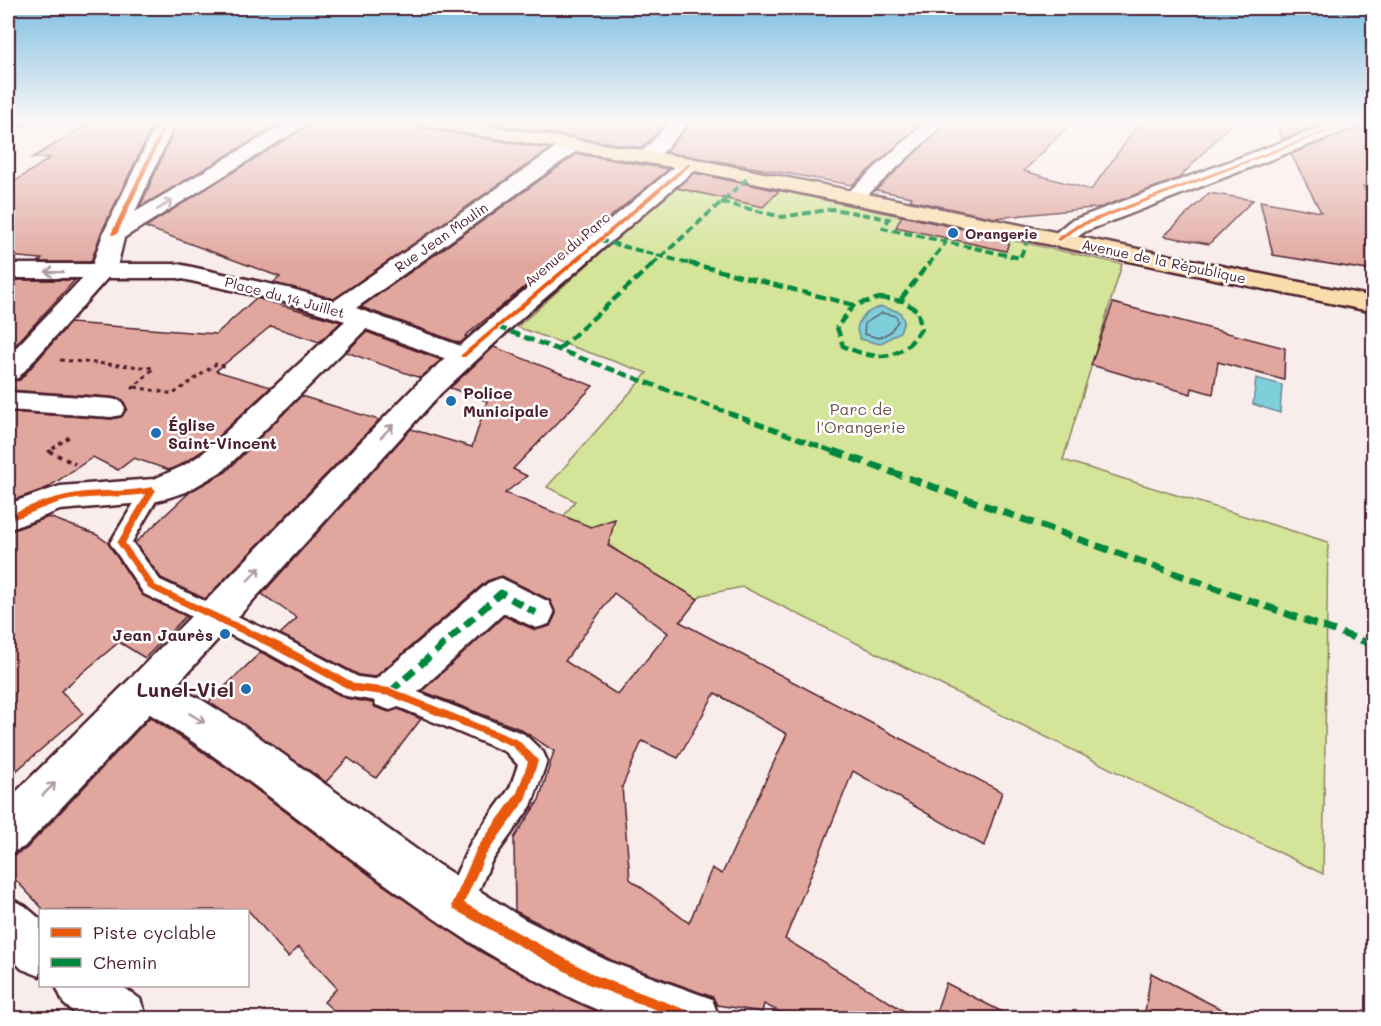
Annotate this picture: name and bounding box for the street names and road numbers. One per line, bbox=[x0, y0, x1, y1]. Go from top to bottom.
street label: Rue Jean Moulin bbox=[391, 198, 491, 276]
street label: Avenue du Parc bbox=[520, 207, 614, 291]
street label: Avenue de la République bbox=[1080, 234, 1248, 288]
street label: Place du 14 Juillet bbox=[223, 272, 347, 322]

